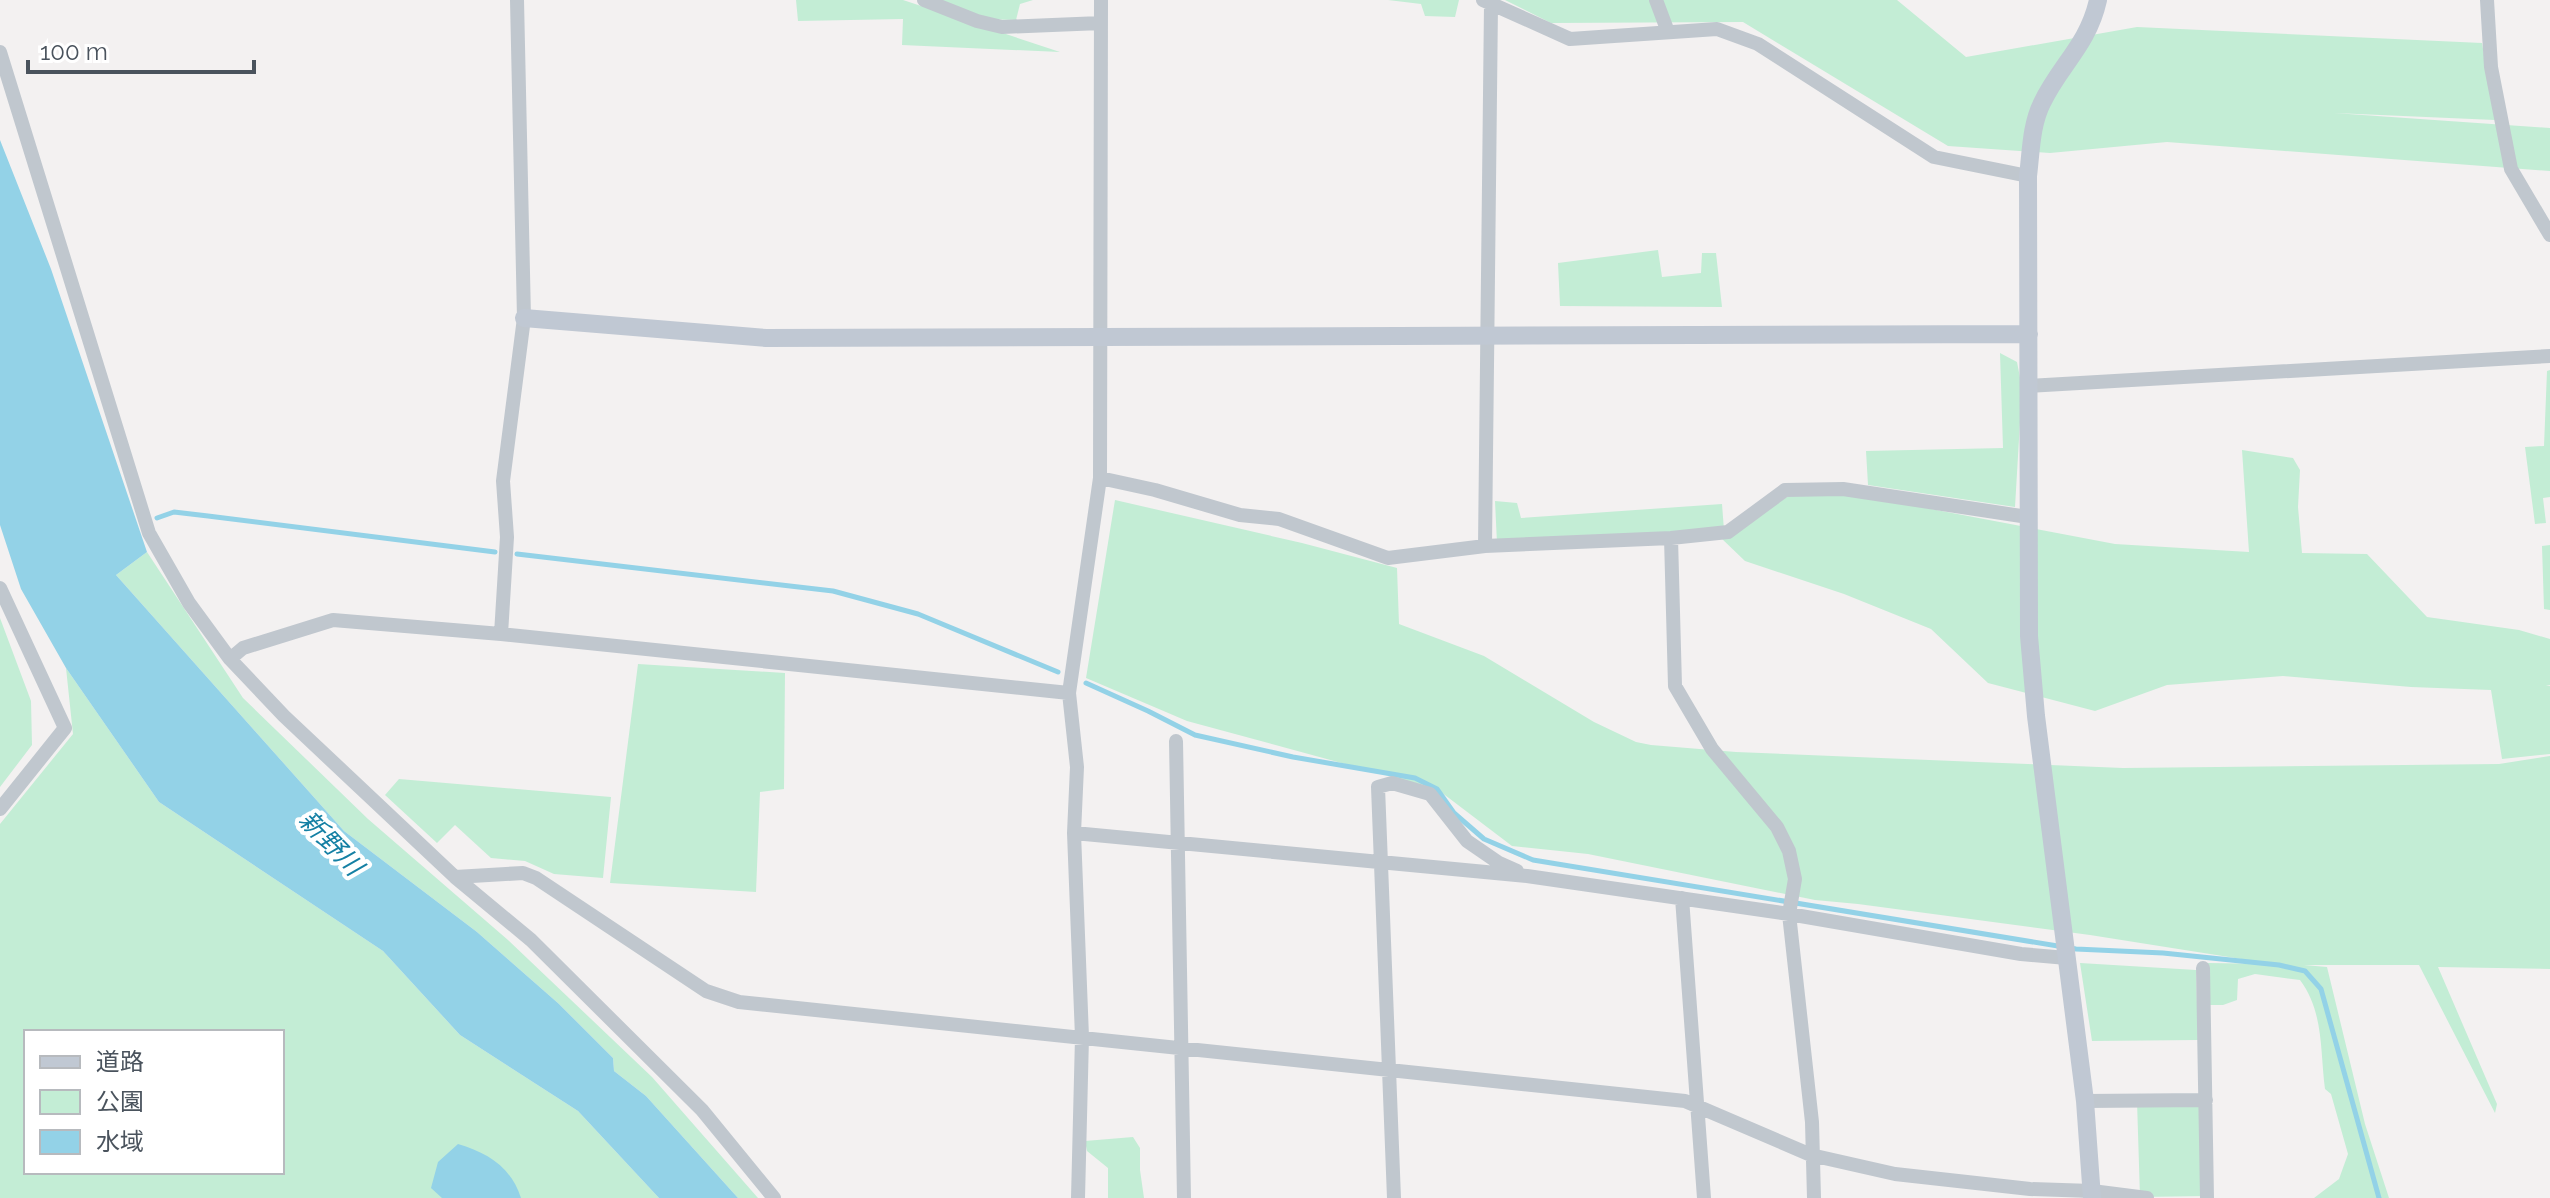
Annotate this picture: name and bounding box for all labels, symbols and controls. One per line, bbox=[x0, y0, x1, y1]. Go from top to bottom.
scale bar bbox=[28, 24, 254, 74]
text: 100 m bbox=[40, 37, 108, 66]
water label: 新野川 bbox=[293, 805, 371, 884]
legend bbox=[24, 1030, 284, 1174]
text: 道路 bbox=[96, 1047, 144, 1076]
text: 公園 bbox=[96, 1087, 144, 1116]
text: 水域 bbox=[96, 1127, 144, 1156]

